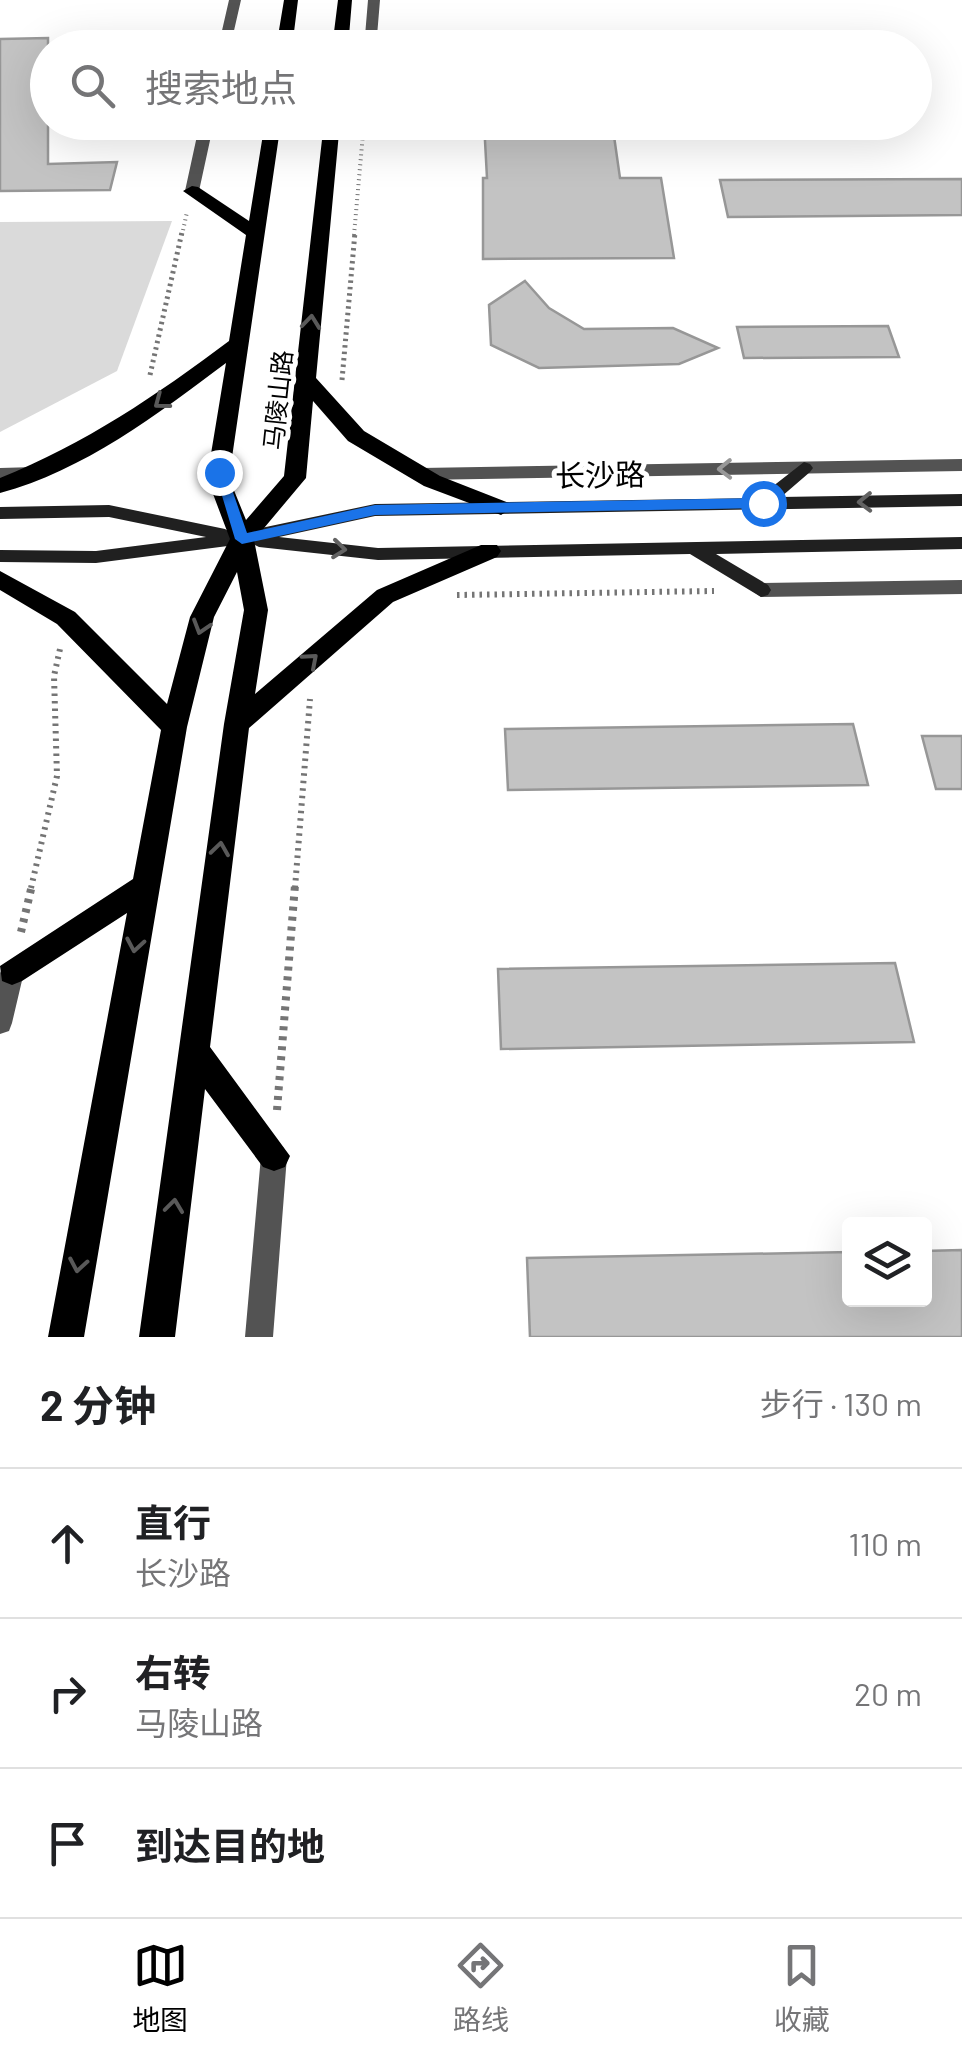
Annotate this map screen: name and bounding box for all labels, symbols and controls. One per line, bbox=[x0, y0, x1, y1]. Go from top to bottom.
search box bbox=[30, 30, 932, 140]
icon: search bbox=[65, 58, 120, 113]
text: 搜索地点 bbox=[145, 64, 297, 110]
one-way arrow bbox=[300, 314, 321, 330]
street label: 马陵山路 bbox=[257, 349, 297, 451]
one-way arrow bbox=[154, 390, 172, 407]
route end bbox=[197, 450, 243, 496]
street label: 长沙路 bbox=[555, 455, 645, 493]
one-way arrow bbox=[716, 458, 732, 480]
route start bbox=[741, 481, 787, 527]
one-way arrow bbox=[856, 491, 872, 512]
one-way arrow bbox=[331, 538, 347, 560]
one-way arrow bbox=[192, 617, 212, 634]
one-way arrow bbox=[299, 654, 317, 672]
one-way arrow bbox=[209, 840, 230, 857]
one-way arrow bbox=[126, 936, 147, 953]
one-way arrow bbox=[162, 1197, 183, 1214]
map controls bbox=[842, 1217, 932, 1307]
button: layers bbox=[842, 1217, 932, 1307]
one-way arrow bbox=[68, 1257, 89, 1273]
text: 2 分钟 bbox=[40, 1379, 156, 1429]
text: 步行 · 130 m bbox=[760, 1384, 922, 1422]
text: 直行 bbox=[135, 1499, 211, 1545]
icon: ahead bbox=[40, 1516, 95, 1571]
text: 110 m bbox=[849, 1524, 922, 1562]
text: 长沙路 bbox=[135, 1553, 231, 1591]
text: 右转 bbox=[135, 1649, 211, 1695]
icon: right bbox=[40, 1666, 95, 1721]
text: 20 m bbox=[854, 1674, 922, 1712]
text: 马陵山路 bbox=[135, 1703, 263, 1741]
icon: arrive bbox=[40, 1816, 95, 1871]
text: 到达目的地 bbox=[135, 1822, 325, 1868]
tab: 地图 bbox=[132, 1938, 188, 2038]
tab: 路线 bbox=[453, 1938, 509, 2038]
tab: 收藏 bbox=[774, 1938, 830, 2038]

